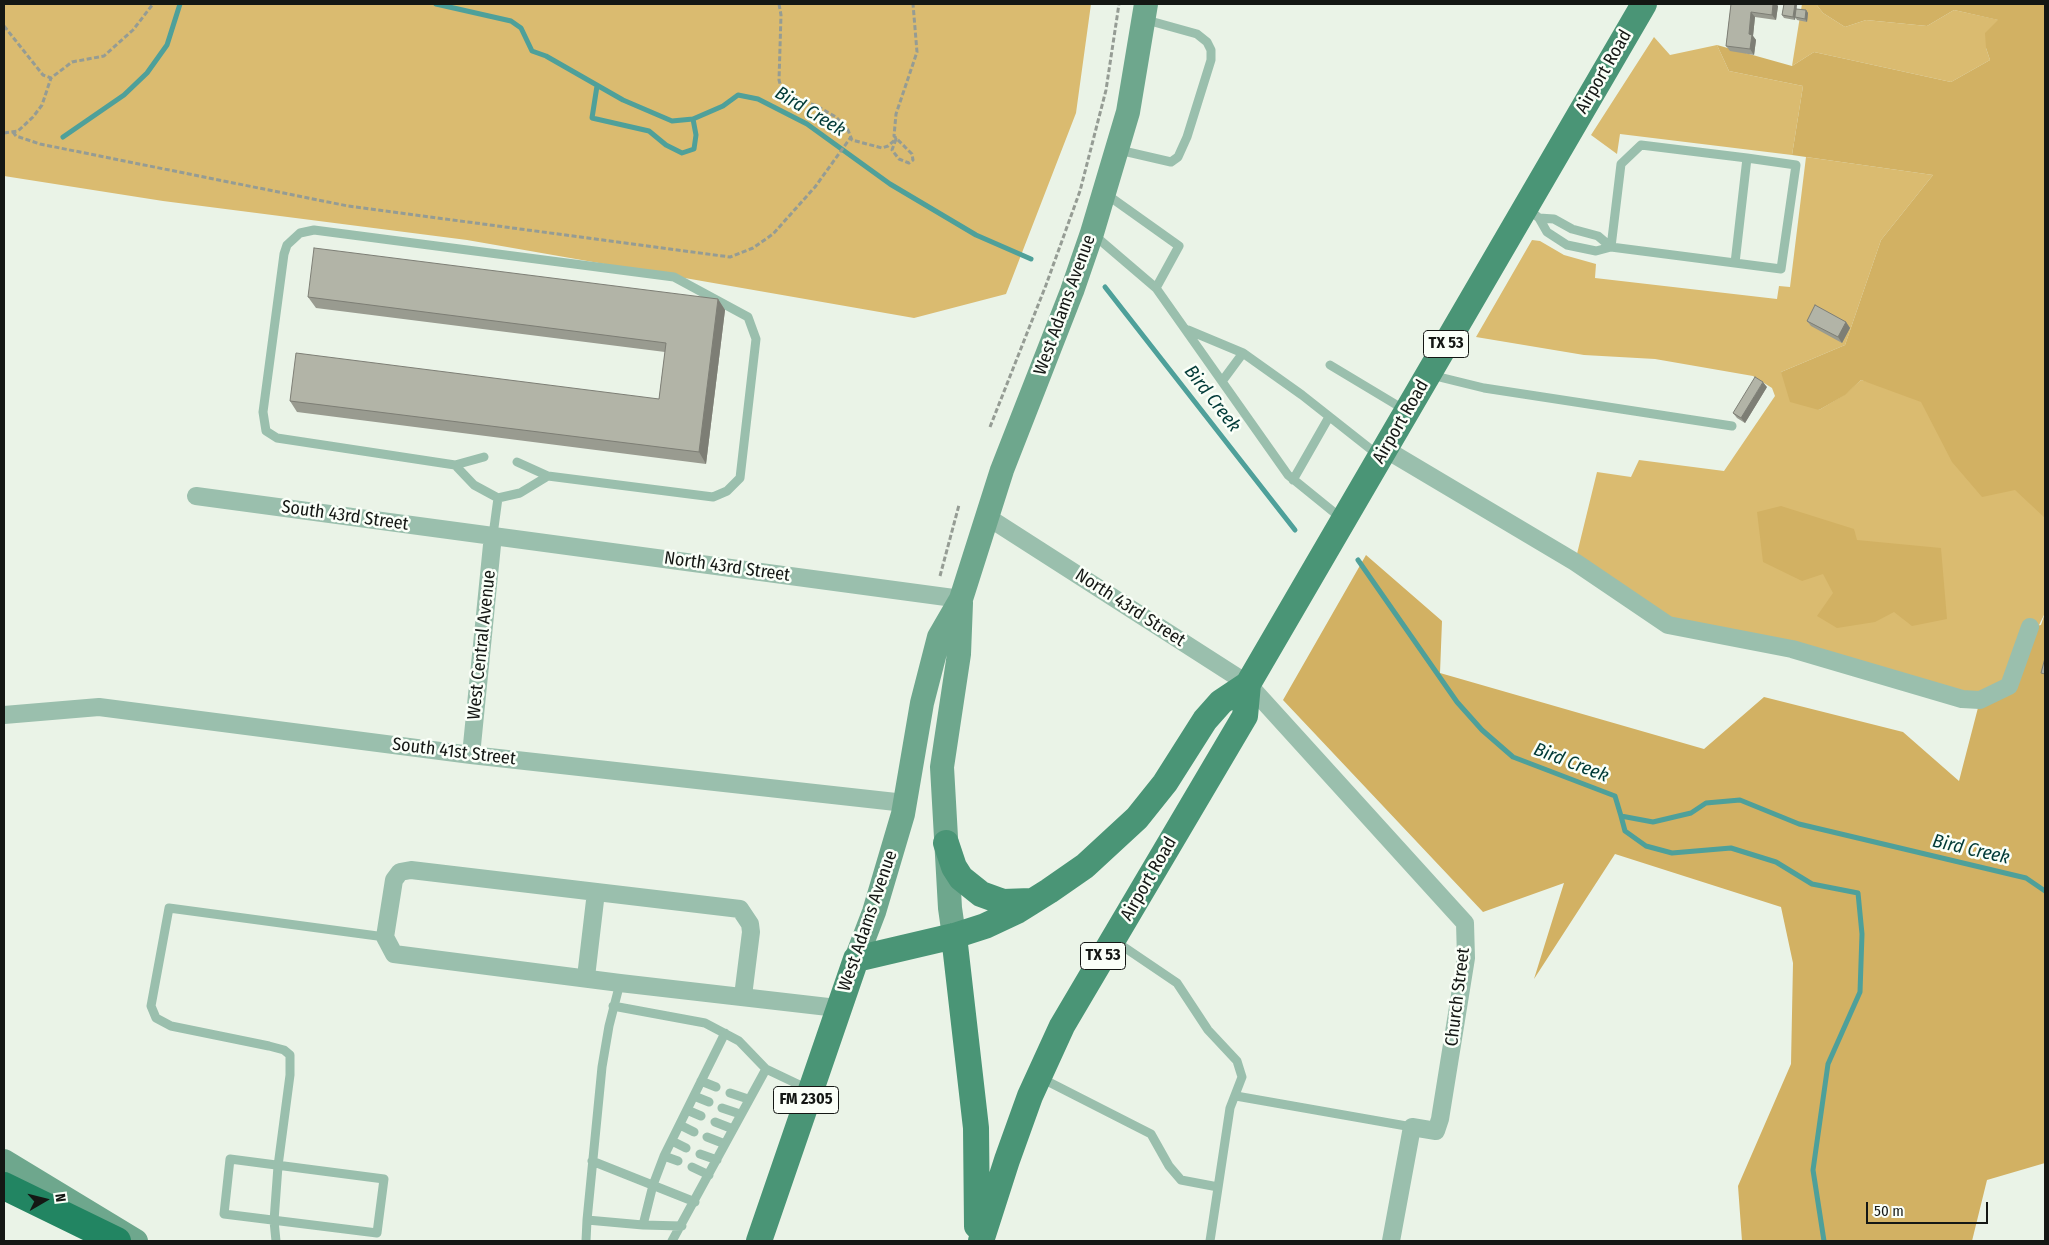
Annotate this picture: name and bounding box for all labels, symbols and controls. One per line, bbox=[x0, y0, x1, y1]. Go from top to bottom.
street label: Airport Road bbox=[1571, 26, 1637, 118]
water label: Bird Creek bbox=[771, 82, 849, 142]
street label: West Adams Avenue bbox=[1030, 232, 1100, 378]
road number: TX 53 bbox=[1424, 330, 1468, 358]
water label: Bird Creek bbox=[1179, 361, 1245, 437]
street label: Airport Road bbox=[1368, 376, 1434, 468]
street label: South 43rd Street bbox=[280, 496, 410, 536]
street label: North 43rd Street bbox=[663, 547, 791, 587]
street label: North 43rd Street bbox=[1071, 564, 1189, 652]
street label: West Central Avenue bbox=[463, 569, 501, 721]
street label: South 41st Street bbox=[391, 734, 517, 770]
water label: Bird Creek bbox=[1530, 738, 1612, 788]
water label: Bird Creek bbox=[1930, 830, 2012, 870]
street label: Airport Road bbox=[1116, 833, 1182, 925]
street label: West Adams Avenue bbox=[834, 848, 902, 994]
road number: TX 53 bbox=[1080, 942, 1126, 969]
street label: Church Street bbox=[1441, 946, 1475, 1048]
road number: FM 2305 bbox=[774, 1086, 838, 1114]
north arrow bbox=[20, 1175, 70, 1225]
text: N bbox=[51, 1192, 69, 1203]
scale bar bbox=[1869, 1192, 1992, 1224]
text: 50 m bbox=[1874, 1202, 1904, 1220]

